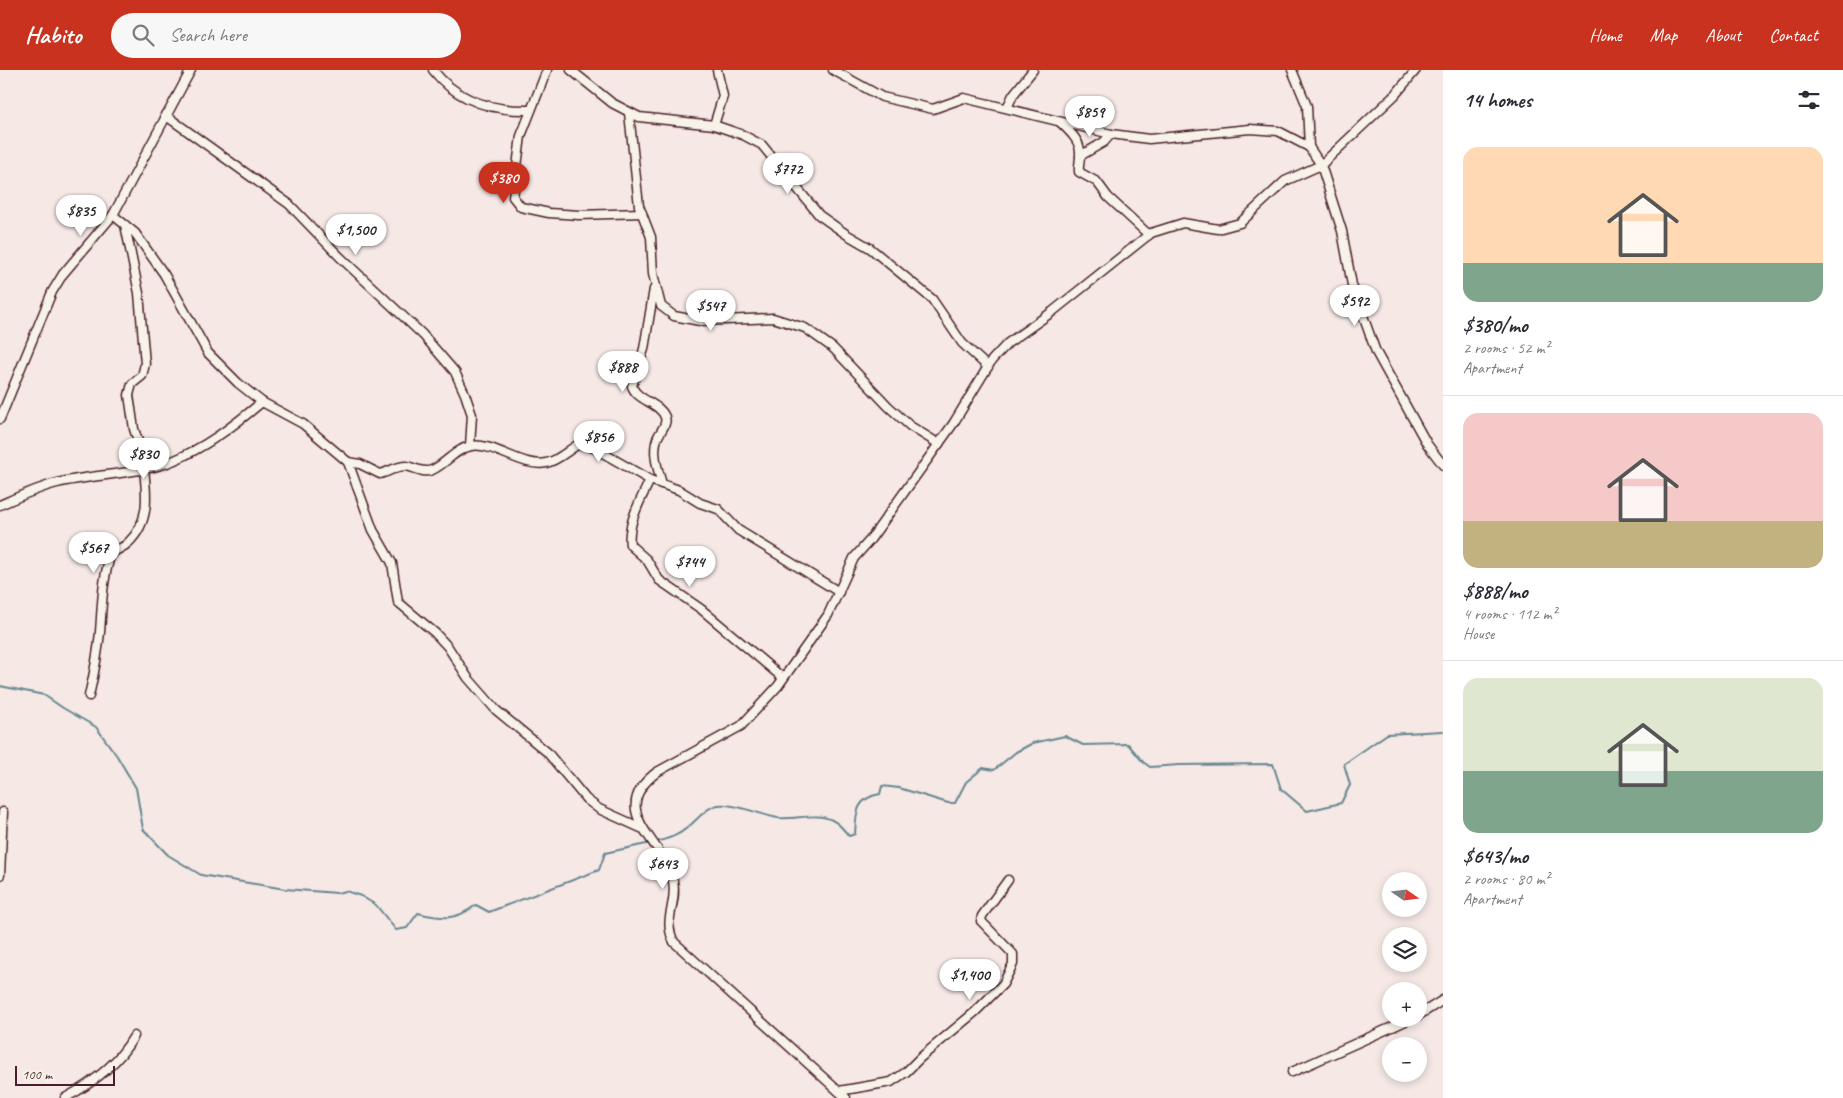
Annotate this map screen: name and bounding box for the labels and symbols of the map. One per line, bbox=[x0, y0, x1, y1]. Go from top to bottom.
pin: $859 bbox=[1060, 96, 1120, 138]
pin: $772 bbox=[758, 152, 818, 195]
pin: $380 bbox=[474, 162, 534, 204]
pin: $835 bbox=[51, 194, 111, 237]
pin: $1,500 bbox=[315, 214, 397, 256]
pin: $592 bbox=[1325, 284, 1385, 327]
pin: $547 bbox=[681, 290, 741, 332]
pin: $888 bbox=[593, 350, 653, 393]
pin: $856 bbox=[569, 420, 629, 463]
pin: $830 bbox=[114, 438, 174, 480]
pin: $567 bbox=[64, 532, 124, 574]
pin: $744 bbox=[660, 546, 720, 588]
pin: $643 bbox=[633, 848, 693, 890]
north arrow bbox=[1382, 872, 1428, 918]
pin: $1,400 bbox=[929, 958, 1011, 1001]
scale bar bbox=[15, 1063, 115, 1086]

